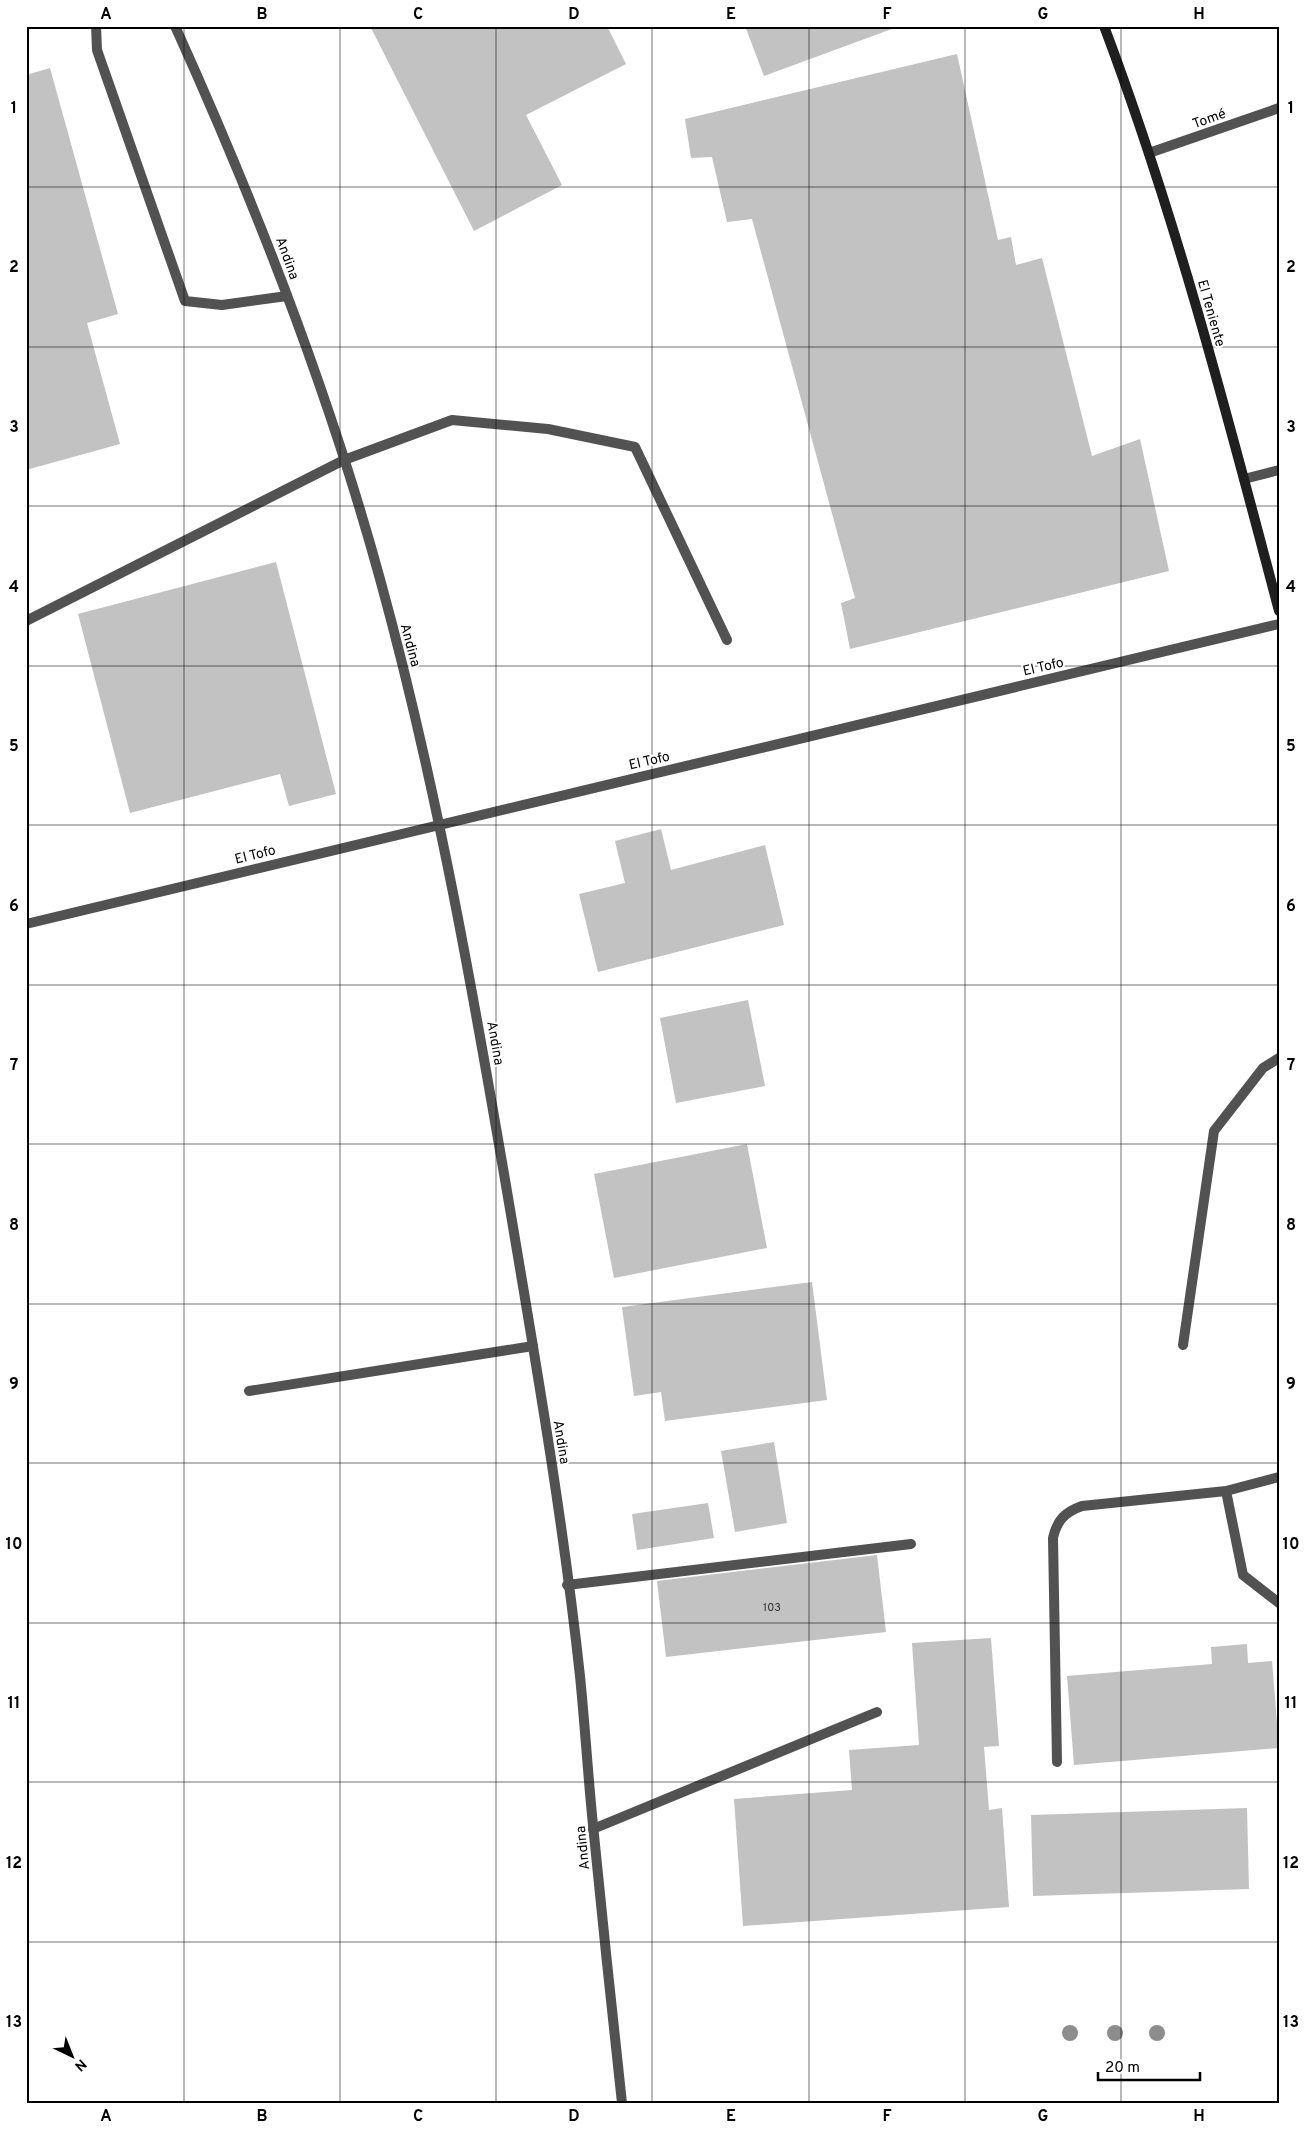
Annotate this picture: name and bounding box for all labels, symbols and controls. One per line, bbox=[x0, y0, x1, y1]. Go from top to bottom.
text: A bbox=[100, 5, 112, 25]
text: B bbox=[256, 5, 268, 25]
text: C bbox=[413, 5, 423, 25]
text: D bbox=[568, 5, 580, 25]
text: E bbox=[726, 5, 736, 25]
text: F bbox=[882, 5, 892, 25]
text: G bbox=[1038, 5, 1048, 25]
text: H bbox=[1193, 5, 1205, 25]
text: 1 bbox=[11, 99, 17, 119]
text: 1 bbox=[1288, 99, 1294, 119]
street label: Tomé bbox=[1191, 106, 1229, 133]
street label: Andina bbox=[271, 235, 302, 282]
text: 2 bbox=[9, 258, 19, 278]
text: 2 bbox=[1286, 258, 1296, 278]
street label: El Teniente bbox=[1193, 278, 1228, 349]
text: 3 bbox=[9, 418, 19, 438]
text: 3 bbox=[1286, 418, 1296, 438]
text: 4 bbox=[9, 578, 19, 598]
text: 4 bbox=[1286, 578, 1296, 598]
street label: Andina bbox=[396, 622, 423, 669]
street label: El Tofo bbox=[1021, 654, 1066, 680]
text: 5 bbox=[9, 737, 19, 757]
text: 5 bbox=[1286, 737, 1296, 757]
street label: El Tofo bbox=[627, 748, 672, 774]
street label: El Tofo bbox=[233, 842, 278, 869]
text: 6 bbox=[9, 897, 19, 917]
text: 6 bbox=[1286, 897, 1296, 917]
street label: Andina bbox=[482, 1020, 507, 1067]
text: 7 bbox=[10, 1056, 18, 1076]
text: 7 bbox=[1287, 1056, 1295, 1076]
text: 8 bbox=[9, 1216, 19, 1236]
text: 8 bbox=[1286, 1216, 1296, 1236]
text: 9 bbox=[9, 1375, 19, 1395]
text: 9 bbox=[1286, 1375, 1296, 1395]
street label: Andina bbox=[549, 1419, 572, 1465]
text: 10 bbox=[6, 1535, 22, 1555]
text: 10 bbox=[1283, 1535, 1299, 1555]
house number: 103 bbox=[763, 1601, 781, 1615]
text: 11 bbox=[8, 1694, 20, 1714]
text: 11 bbox=[1285, 1694, 1297, 1714]
street label: Andina bbox=[573, 1825, 594, 1871]
text: 12 bbox=[6, 1854, 22, 1874]
text: 12 bbox=[1283, 1854, 1299, 1874]
text: 13 bbox=[6, 2013, 22, 2033]
text: 13 bbox=[1283, 2013, 1299, 2033]
north arrow bbox=[48, 2032, 98, 2082]
scale bar bbox=[1098, 2049, 1200, 2081]
text: N bbox=[70, 2055, 89, 2074]
text: 20 m bbox=[1105, 2059, 1140, 2078]
text: A bbox=[100, 2107, 112, 2127]
text: B bbox=[256, 2107, 268, 2127]
text: C bbox=[413, 2107, 423, 2127]
text: D bbox=[568, 2107, 580, 2127]
text: E bbox=[726, 2107, 736, 2127]
text: F bbox=[882, 2107, 892, 2127]
text: G bbox=[1038, 2107, 1048, 2127]
text: H bbox=[1193, 2107, 1205, 2127]

